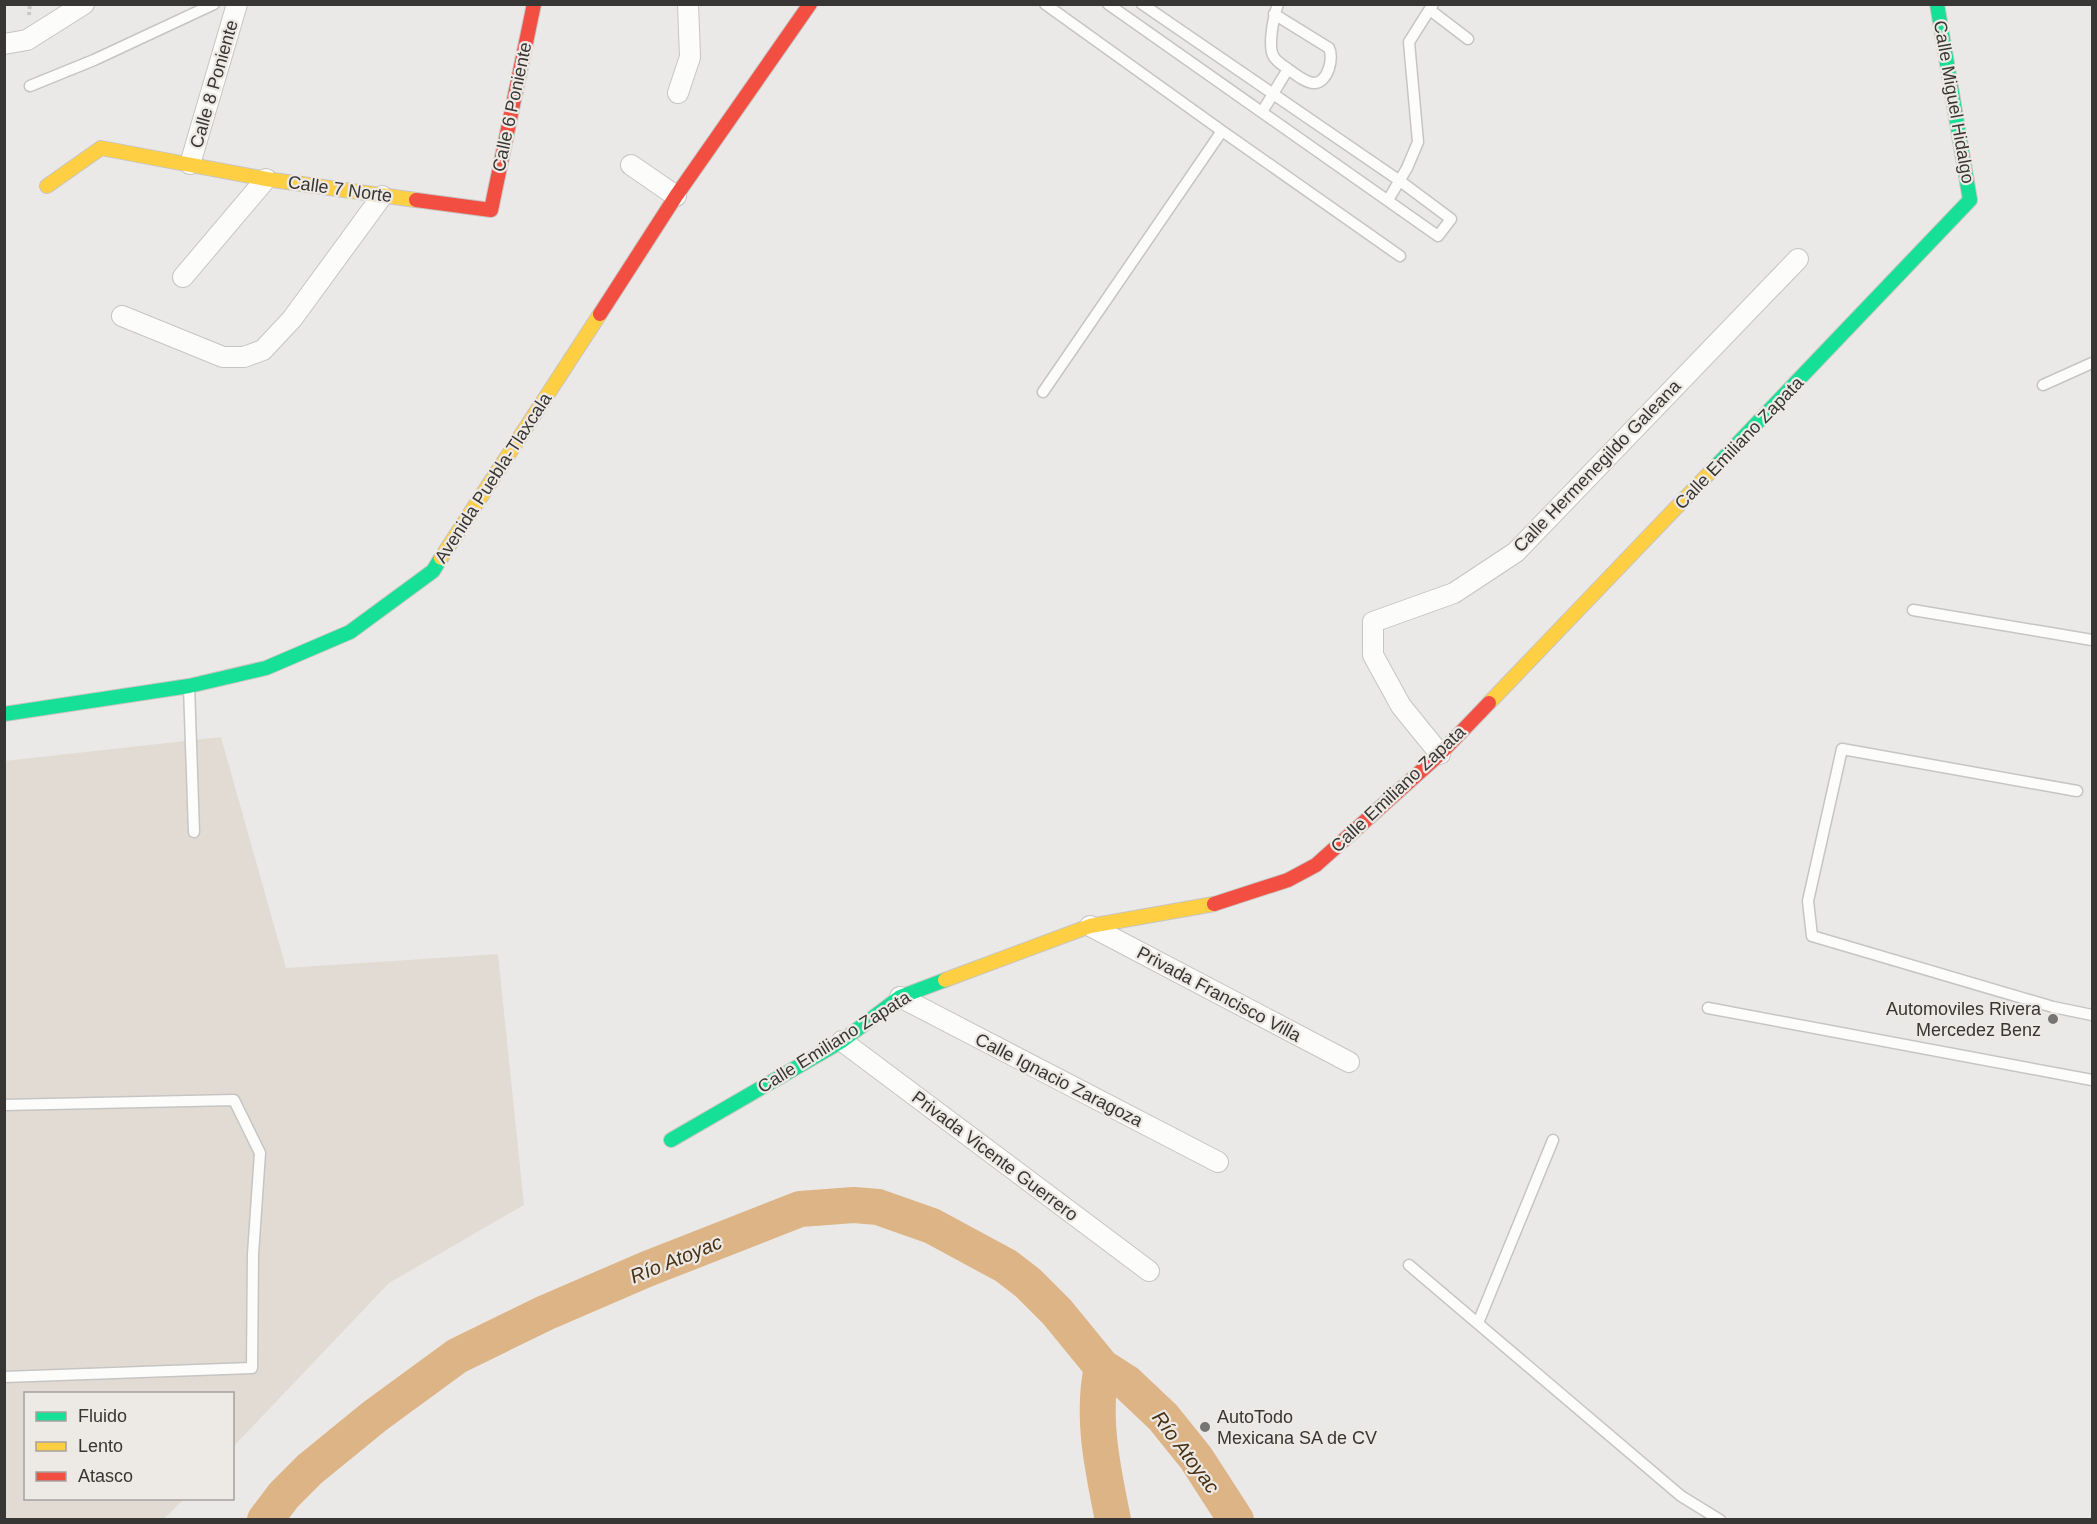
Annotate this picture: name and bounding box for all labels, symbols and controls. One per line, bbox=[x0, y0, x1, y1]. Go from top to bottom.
street label: Calle 8 Poniente bbox=[186, 18, 242, 150]
street label: Calle Miguel Hidalgo bbox=[1930, 19, 1978, 185]
street label: Calle 6 Poniente bbox=[488, 40, 536, 174]
street label: Calle 7 Norte bbox=[287, 172, 393, 206]
street label: Calle Emiliano Zapata bbox=[1671, 372, 1808, 513]
street label: Calle Hermenegildo Galeana bbox=[1510, 375, 1685, 556]
street label: Avenida Puebla-Tlaxcala bbox=[430, 388, 556, 567]
street label: Calle Emiliano Zapata bbox=[1327, 721, 1470, 856]
street label: Privada Francisco Villa bbox=[1134, 942, 1305, 1046]
street label: Calle Emiliano Zapata bbox=[754, 986, 915, 1097]
place label: Automoviles Rivera Mercedez Benz bbox=[1886, 999, 2042, 1040]
marker: Automoviles Rivera Mercedez Benz bbox=[2046, 1012, 2060, 1026]
street label: Calle Ignacio Zaragoza bbox=[972, 1029, 1147, 1131]
street label: Privada Vicente Guerrero bbox=[908, 1087, 1082, 1225]
water label: Río Atoyac bbox=[627, 1231, 725, 1287]
legend bbox=[24, 1392, 234, 1500]
text: Fluido bbox=[78, 1406, 127, 1426]
water label: Río Atoyac bbox=[1148, 1407, 1224, 1497]
place label: AutoTodo Mexicana SA de CV bbox=[1217, 1407, 1377, 1448]
marker: AutoTodo Mexicana SA de CV bbox=[1198, 1420, 1212, 1434]
text: Lento bbox=[78, 1436, 123, 1456]
text: Atasco bbox=[78, 1466, 133, 1486]

